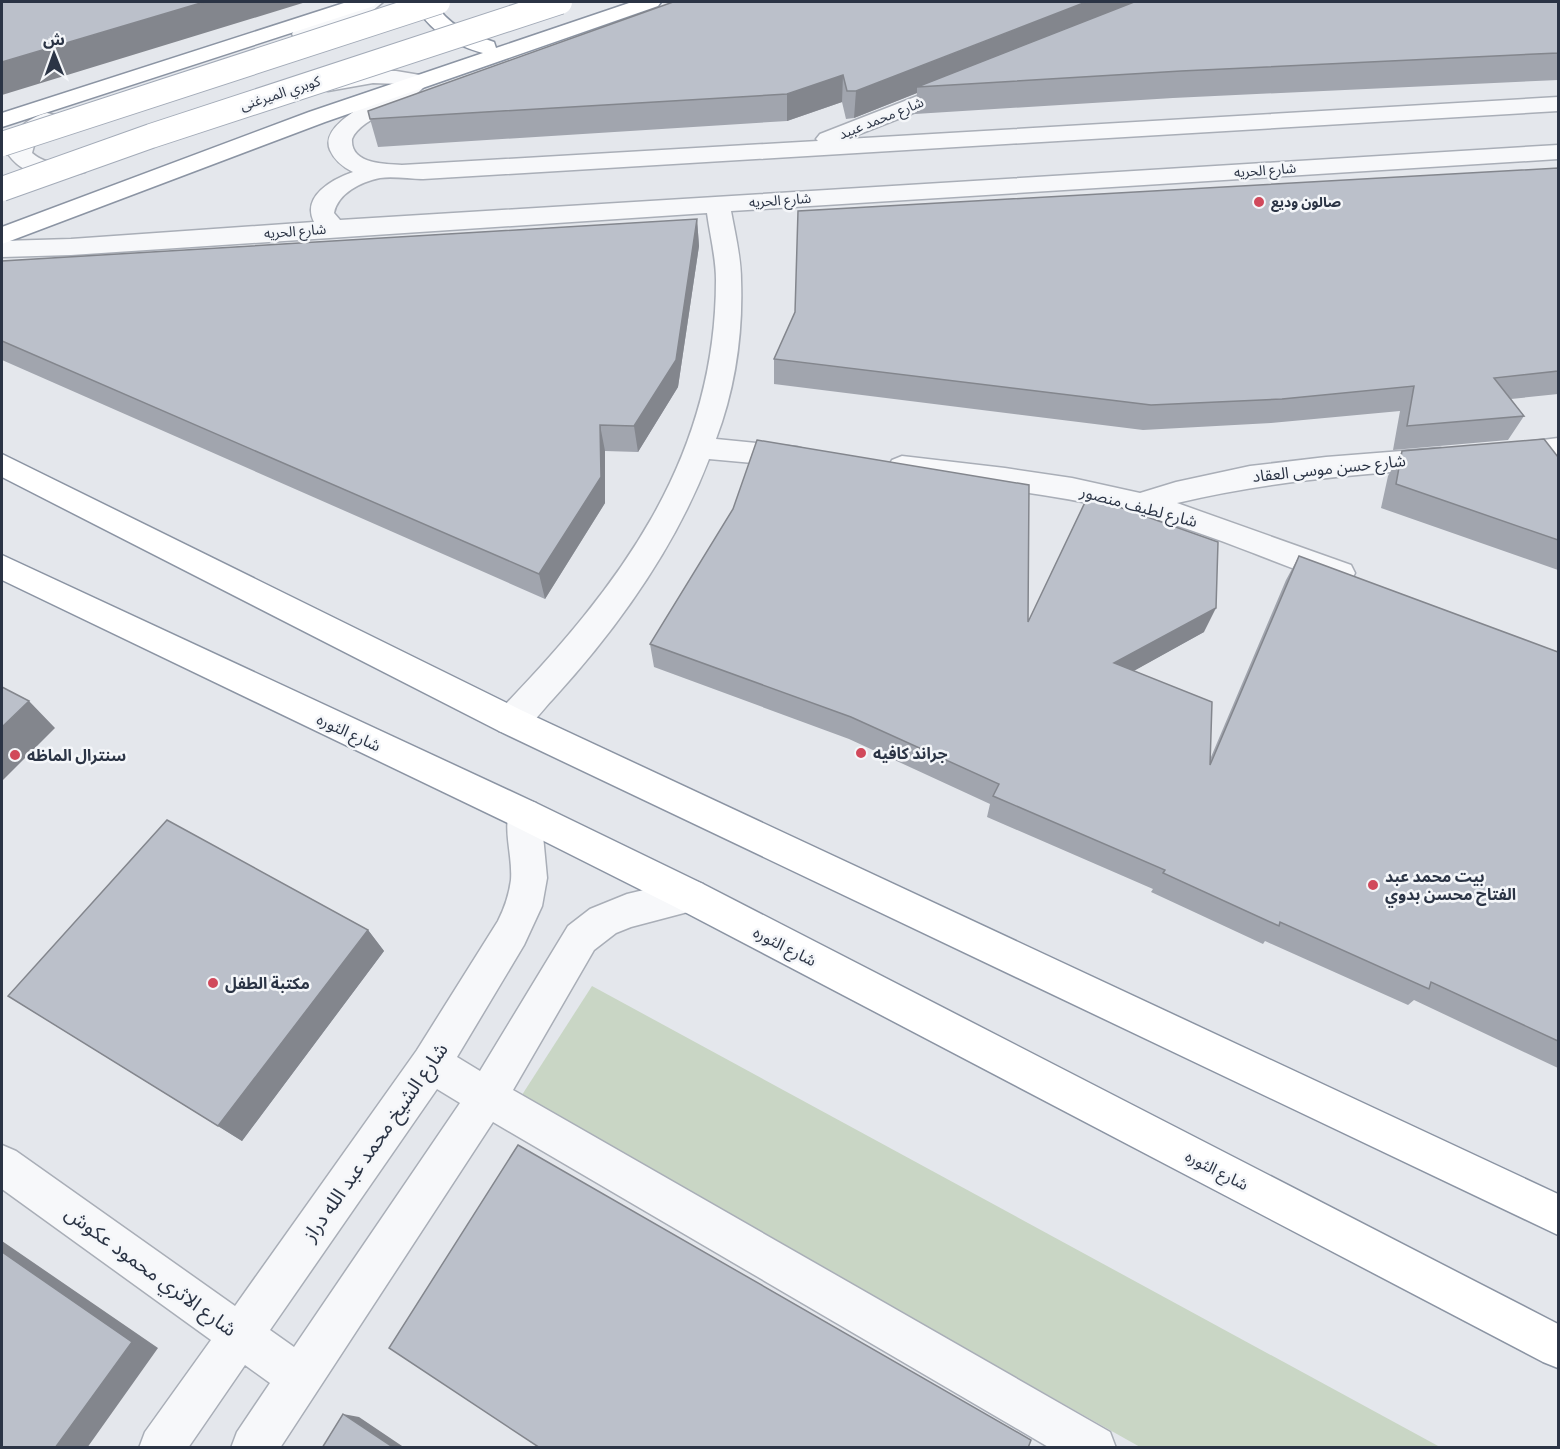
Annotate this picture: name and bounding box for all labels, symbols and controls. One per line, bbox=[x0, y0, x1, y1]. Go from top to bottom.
north arrow bbox=[24, 24, 84, 84]
text: ش bbox=[43, 30, 65, 49]
street label: كوبري الميرغنى bbox=[238, 72, 323, 117]
street label: شارع محمد عبيد bbox=[836, 94, 927, 145]
street label: شارع الحريه bbox=[1233, 160, 1297, 183]
street label: شارع الحريه bbox=[748, 190, 812, 213]
place label: صالون وديع bbox=[1271, 194, 1341, 212]
marker: صالون وديع bbox=[1252, 195, 1266, 209]
street label: شارع الحريه bbox=[263, 221, 327, 244]
street label: شارع حسن موسى العقاد bbox=[1252, 451, 1407, 489]
street label: شارع لطيف منصور bbox=[1077, 481, 1199, 534]
street label: شارع الثوره bbox=[313, 709, 384, 758]
place label: جراند كافيه bbox=[873, 744, 948, 763]
place label: سنترال الماظه bbox=[27, 746, 126, 765]
marker: جراند كافيه bbox=[854, 746, 868, 760]
marker: سنترال الماظه bbox=[8, 748, 22, 762]
place label: بيت محمد عبد الفتاح محسن بدوي bbox=[1385, 867, 1516, 908]
marker: بيت محمد عبد الفتاح محسن بدوي bbox=[1366, 878, 1380, 892]
street label: شارع الثوره bbox=[749, 923, 819, 973]
place label: مكتبة الطفل bbox=[225, 974, 310, 993]
marker: مكتبة الطفل bbox=[206, 976, 220, 990]
street label: شارع الشيخ محمد عبد الله دراز bbox=[297, 1038, 455, 1249]
street label: شارع الثوره bbox=[1181, 1147, 1251, 1197]
street label: شارع الاثري محمود عكوش bbox=[58, 1201, 241, 1344]

